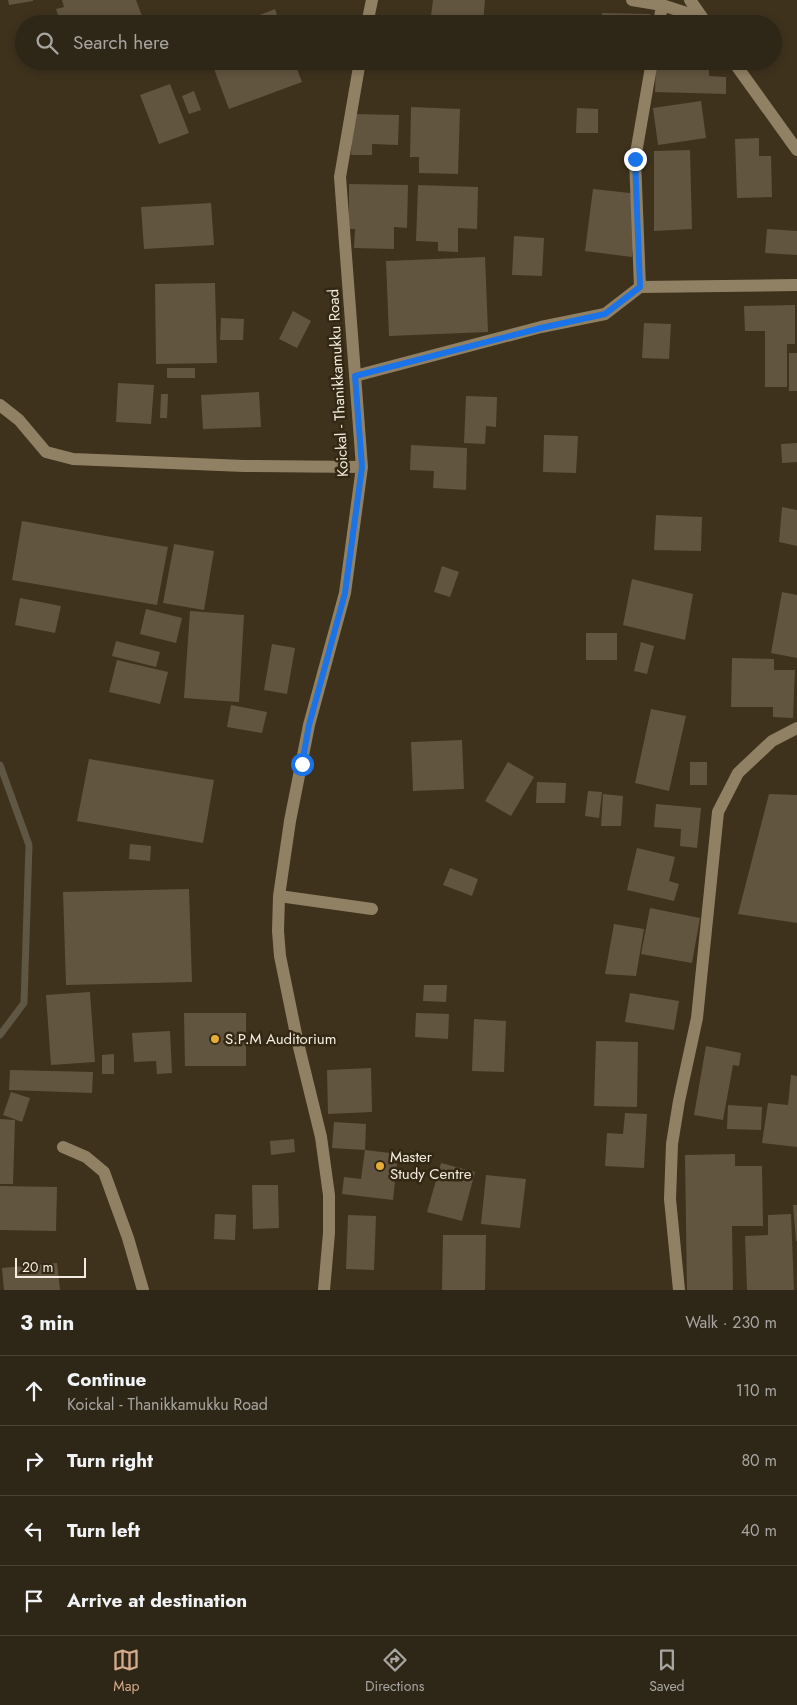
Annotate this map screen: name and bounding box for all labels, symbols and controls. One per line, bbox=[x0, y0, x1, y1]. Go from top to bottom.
search box bbox=[15, 15, 782, 70]
icon: search bbox=[33, 29, 61, 57]
text: Search here bbox=[73, 29, 169, 56]
route end bbox=[624, 148, 647, 171]
street label: Koickal - Thanikkamukku Road bbox=[322, 288, 354, 478]
route start bbox=[291, 753, 314, 776]
place label: S.P.M Auditorium bbox=[225, 1028, 336, 1050]
marker: S.P.M Auditorium bbox=[209, 1033, 221, 1045]
place label: Master Study Centre bbox=[390, 1146, 472, 1185]
marker: Master Study Centre bbox=[374, 1160, 386, 1172]
scale bar bbox=[15, 1255, 86, 1278]
text: 20 m bbox=[22, 1257, 54, 1277]
text: 3 min bbox=[20, 1308, 74, 1338]
text: Walk · 230 m bbox=[685, 1311, 777, 1334]
text: Continue bbox=[67, 1366, 146, 1393]
icon: ahead bbox=[20, 1377, 48, 1405]
text: 110 m bbox=[736, 1379, 777, 1402]
text: Koickal - Thanikkamukku Road bbox=[67, 1393, 268, 1416]
icon: right bbox=[20, 1447, 48, 1475]
text: Turn right bbox=[67, 1447, 153, 1474]
text: 80 m bbox=[741, 1449, 777, 1472]
icon: left bbox=[20, 1517, 48, 1545]
text: Turn left bbox=[67, 1517, 140, 1544]
text: 40 m bbox=[741, 1519, 777, 1542]
icon: arrive bbox=[20, 1587, 48, 1615]
text: Arrive at destination bbox=[67, 1587, 247, 1614]
tab: Map bbox=[112, 1646, 140, 1696]
tab: Directions bbox=[365, 1646, 424, 1696]
tab: Saved bbox=[649, 1646, 685, 1696]

